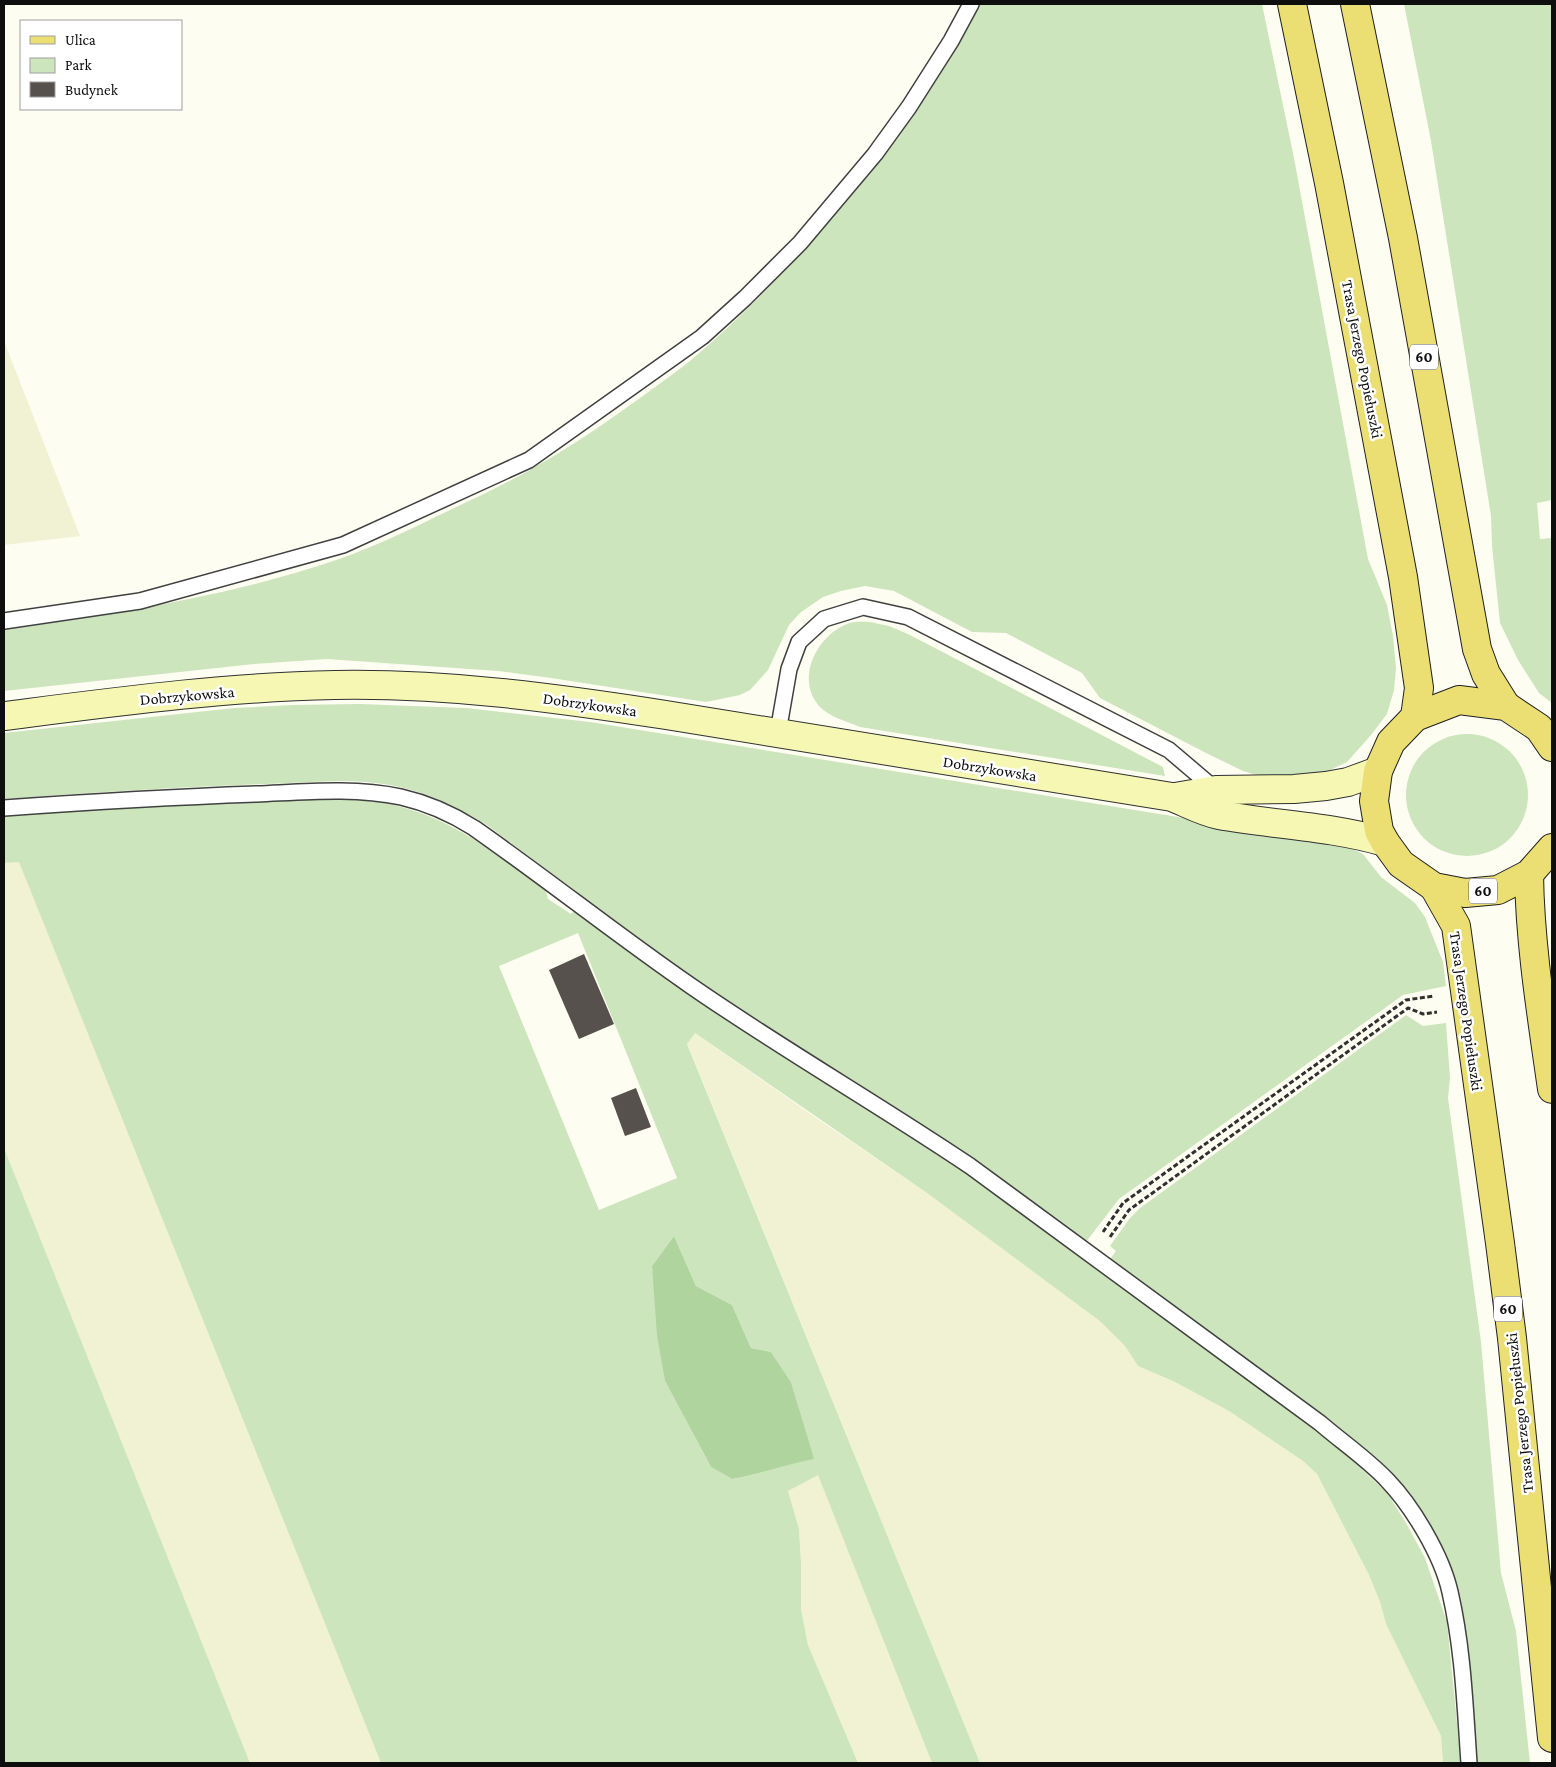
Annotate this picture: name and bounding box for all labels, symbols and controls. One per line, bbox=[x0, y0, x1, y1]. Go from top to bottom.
legend bbox=[20, 20, 182, 110]
text: Ulica bbox=[65, 32, 96, 48]
text: Park bbox=[65, 57, 92, 73]
text: Budynek bbox=[65, 82, 119, 99]
street label: Trasa Jerzego Popiełuszki bbox=[1338, 279, 1386, 440]
road number: 60 bbox=[1410, 344, 1438, 370]
street label: Dobrzykowska bbox=[139, 683, 236, 709]
street label: Dobrzykowska bbox=[542, 689, 639, 721]
street label: Dobrzykowska bbox=[942, 753, 1039, 785]
road number: 60 bbox=[1469, 878, 1497, 904]
street label: Trasa Jerzego Popiełuszki bbox=[1446, 930, 1486, 1092]
road number: 60 bbox=[1494, 1296, 1522, 1322]
street label: Trasa Jerzego Popiełuszki bbox=[1503, 1332, 1537, 1494]

